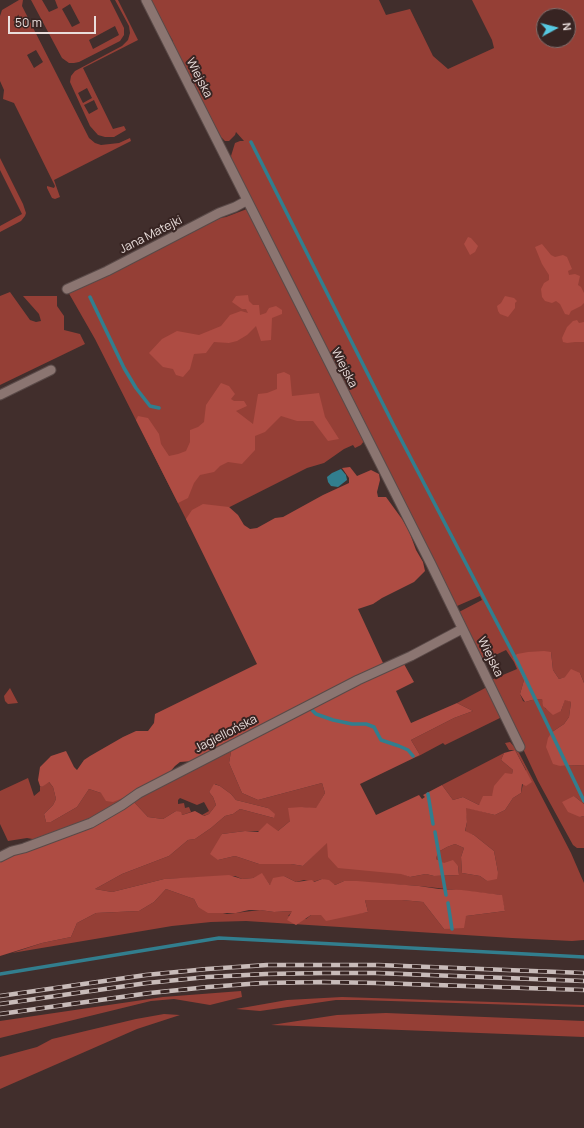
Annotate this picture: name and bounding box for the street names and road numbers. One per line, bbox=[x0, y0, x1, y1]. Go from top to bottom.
street label: Wiejska bbox=[183, 56, 215, 100]
street label: Jana Matejki bbox=[117, 213, 185, 257]
street label: Wiejska bbox=[328, 346, 360, 390]
street label: Wiejska bbox=[474, 635, 506, 679]
street label: Jagiellońska bbox=[192, 712, 260, 756]

